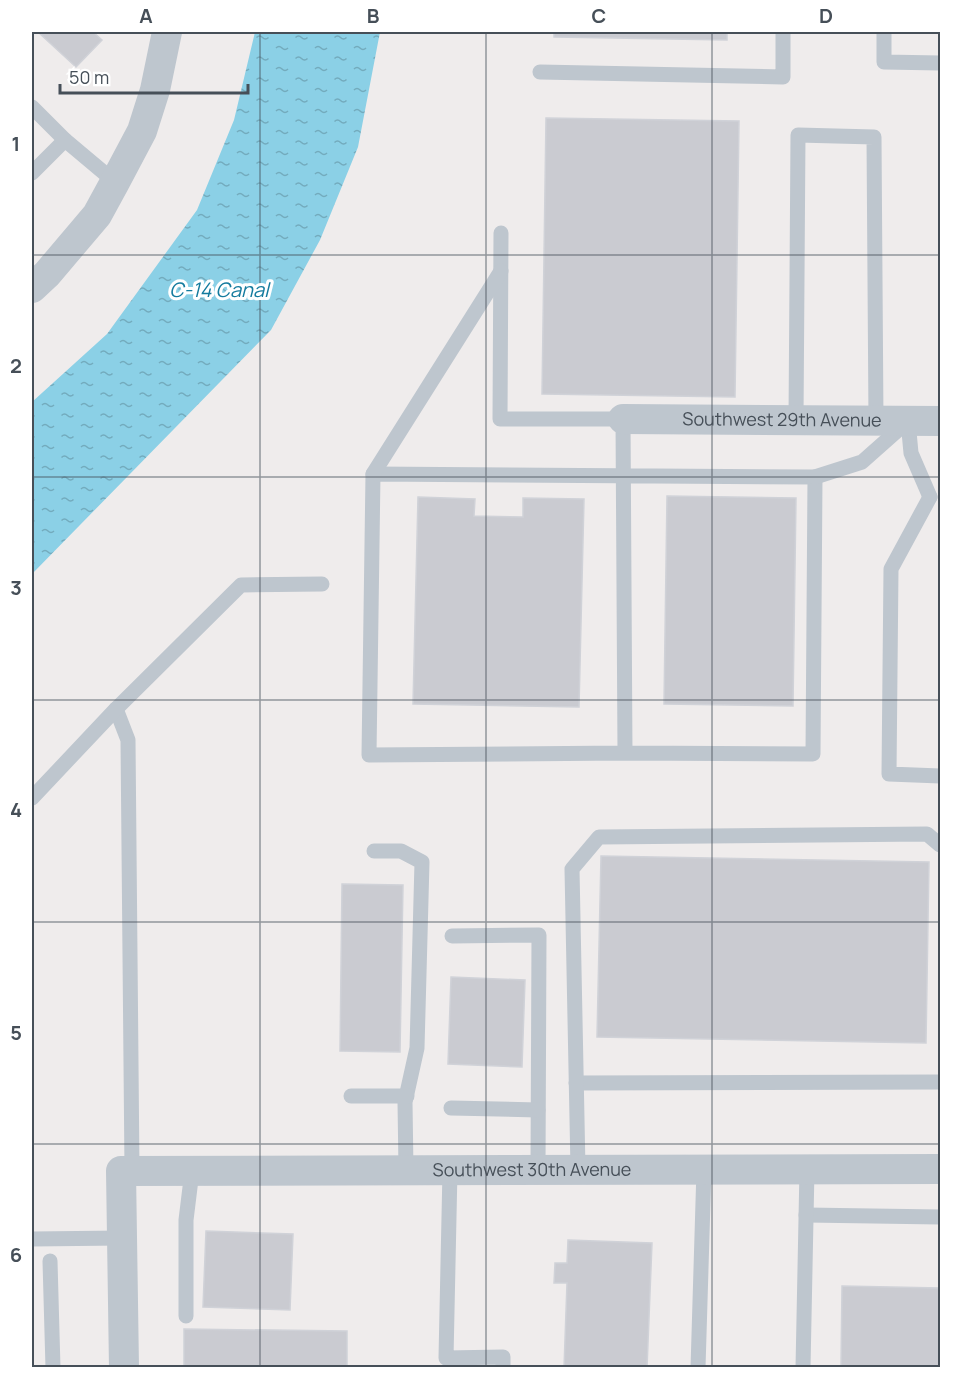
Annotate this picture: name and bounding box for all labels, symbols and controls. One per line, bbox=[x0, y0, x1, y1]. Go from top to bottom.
text: A bbox=[139, 2, 153, 29]
text: B bbox=[367, 2, 380, 29]
text: C bbox=[592, 2, 606, 29]
text: D bbox=[819, 2, 833, 29]
scale bar bbox=[60, 57, 248, 95]
text: 50 m bbox=[69, 65, 109, 89]
text: 1 bbox=[12, 130, 20, 157]
water label: C-14 Canal bbox=[169, 276, 271, 303]
text: 2 bbox=[10, 352, 22, 379]
street label: Southwest 29th Avenue bbox=[682, 406, 882, 432]
text: 3 bbox=[10, 574, 22, 601]
text: 4 bbox=[10, 796, 22, 823]
text: 5 bbox=[10, 1019, 22, 1046]
street label: Southwest 30th Avenue bbox=[433, 1157, 631, 1181]
text: 6 bbox=[10, 1241, 22, 1268]

